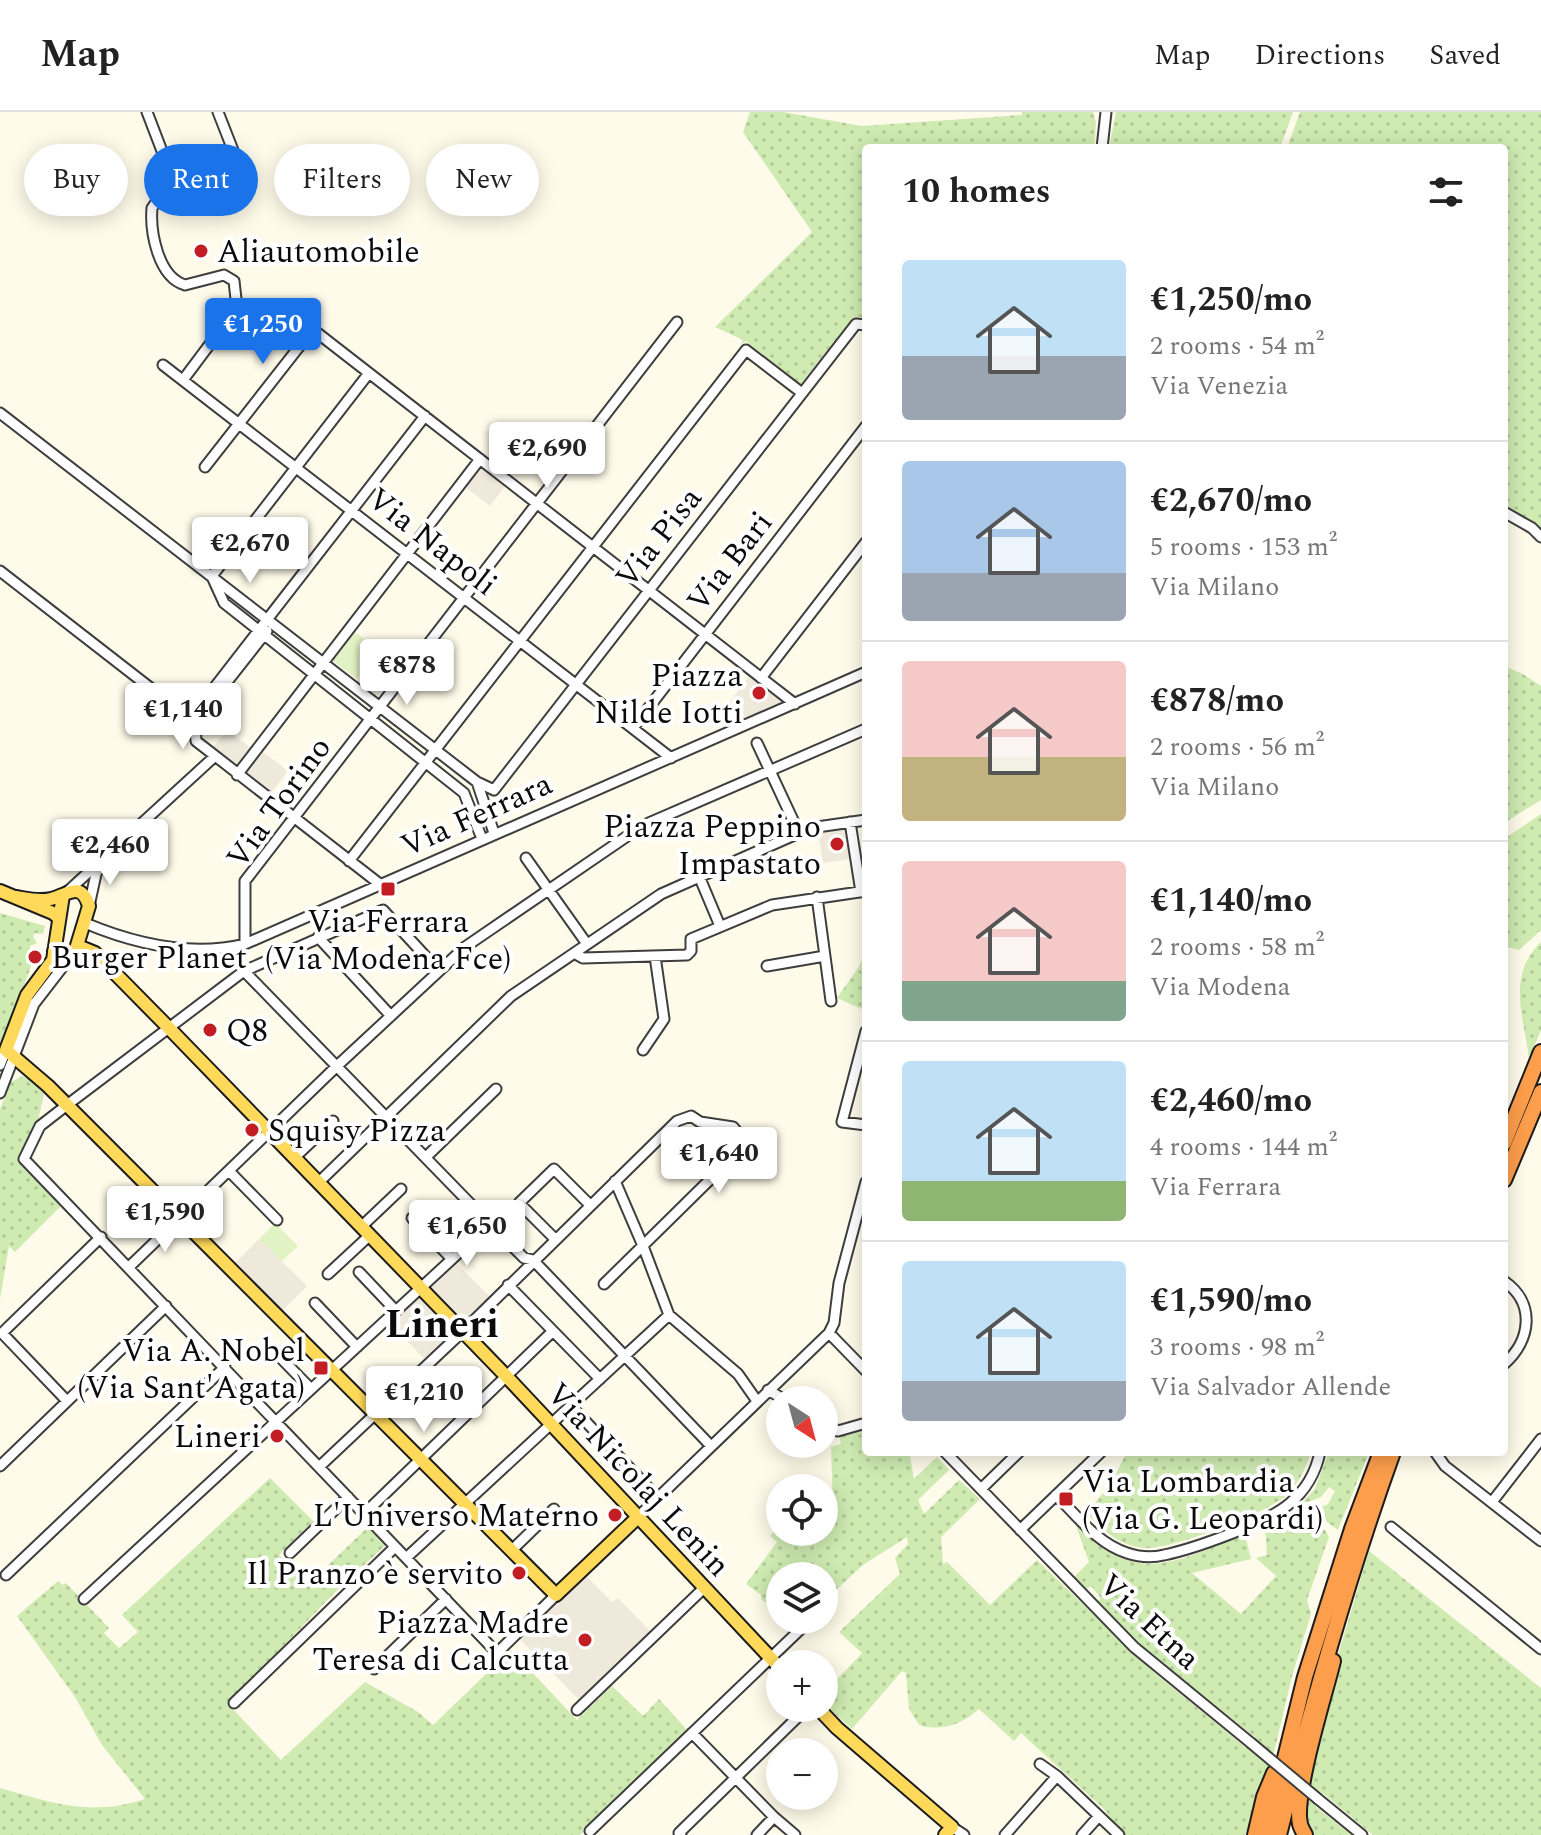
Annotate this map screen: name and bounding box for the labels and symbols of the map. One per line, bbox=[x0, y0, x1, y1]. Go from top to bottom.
place label: Aliautomobile bbox=[217, 228, 420, 277]
marker: Aliautomobile bbox=[192, 242, 210, 260]
pin: €1,250 bbox=[198, 298, 328, 366]
pin: €2,690 bbox=[482, 422, 612, 490]
street label: Via Napoli bbox=[357, 476, 508, 609]
street label: Via Pisa bbox=[604, 476, 715, 599]
street label: Via Bari bbox=[675, 501, 785, 623]
pin: €2,670 bbox=[185, 517, 315, 585]
pin: €878 bbox=[360, 639, 454, 707]
place label: Piazza Nilde Iotti bbox=[594, 652, 743, 738]
pin: €1,140 bbox=[118, 683, 248, 751]
marker: Piazza Nilde Iotti bbox=[750, 684, 768, 702]
street label: Via Torino bbox=[214, 727, 344, 879]
street label: Via Ferrara bbox=[393, 760, 561, 871]
place label: Piazza Peppino Impastato bbox=[603, 803, 821, 889]
pin: €2,460 bbox=[45, 819, 175, 887]
marker: Piazza Peppino Impastato bbox=[828, 835, 846, 853]
marker: Via Ferrara (Via Modena Fce) bbox=[379, 880, 397, 898]
place label: Via Ferrara (Via Modena Fce) bbox=[265, 898, 511, 984]
place label: Burger Planet bbox=[51, 934, 247, 983]
marker: Burger Planet bbox=[26, 948, 44, 966]
place label: Q8 bbox=[226, 1007, 268, 1056]
marker: Q8 bbox=[201, 1021, 219, 1039]
place label: Squisy Pizza bbox=[268, 1107, 446, 1156]
marker: Squisy Pizza bbox=[243, 1121, 261, 1139]
pin: €1,640 bbox=[654, 1127, 784, 1195]
pin: €1,590 bbox=[100, 1186, 230, 1254]
pin: €1,650 bbox=[402, 1200, 532, 1268]
district label: Lineri bbox=[385, 1295, 499, 1356]
place label: Via A. Nobel (Via Sant'Agata) bbox=[77, 1327, 305, 1413]
marker: Via A. Nobel (Via Sant'Agata) bbox=[312, 1359, 330, 1377]
pin: €1,210 bbox=[359, 1366, 489, 1434]
street label: Via Nicolaj Lenin bbox=[534, 1371, 742, 1589]
north arrow bbox=[766, 1386, 838, 1458]
place label: Lineri bbox=[174, 1413, 261, 1462]
marker: Lineri bbox=[268, 1427, 286, 1445]
place label: Via Lombardia (Via G. Leopardi) bbox=[1082, 1458, 1323, 1544]
marker: Via Lombardia (Via G. Leopardi) bbox=[1057, 1490, 1075, 1508]
place label: L'Universo Materno bbox=[313, 1492, 599, 1541]
marker: L'Universo Materno bbox=[606, 1506, 624, 1524]
place label: Il Pranzo è servito bbox=[246, 1550, 503, 1599]
street label: Via Etna bbox=[1087, 1562, 1211, 1683]
marker: Il Pranzo è servito bbox=[510, 1564, 528, 1582]
place label: Piazza Madre Teresa di Calcutta bbox=[312, 1599, 569, 1685]
marker: Piazza Madre Teresa di Calcutta bbox=[576, 1631, 594, 1649]

